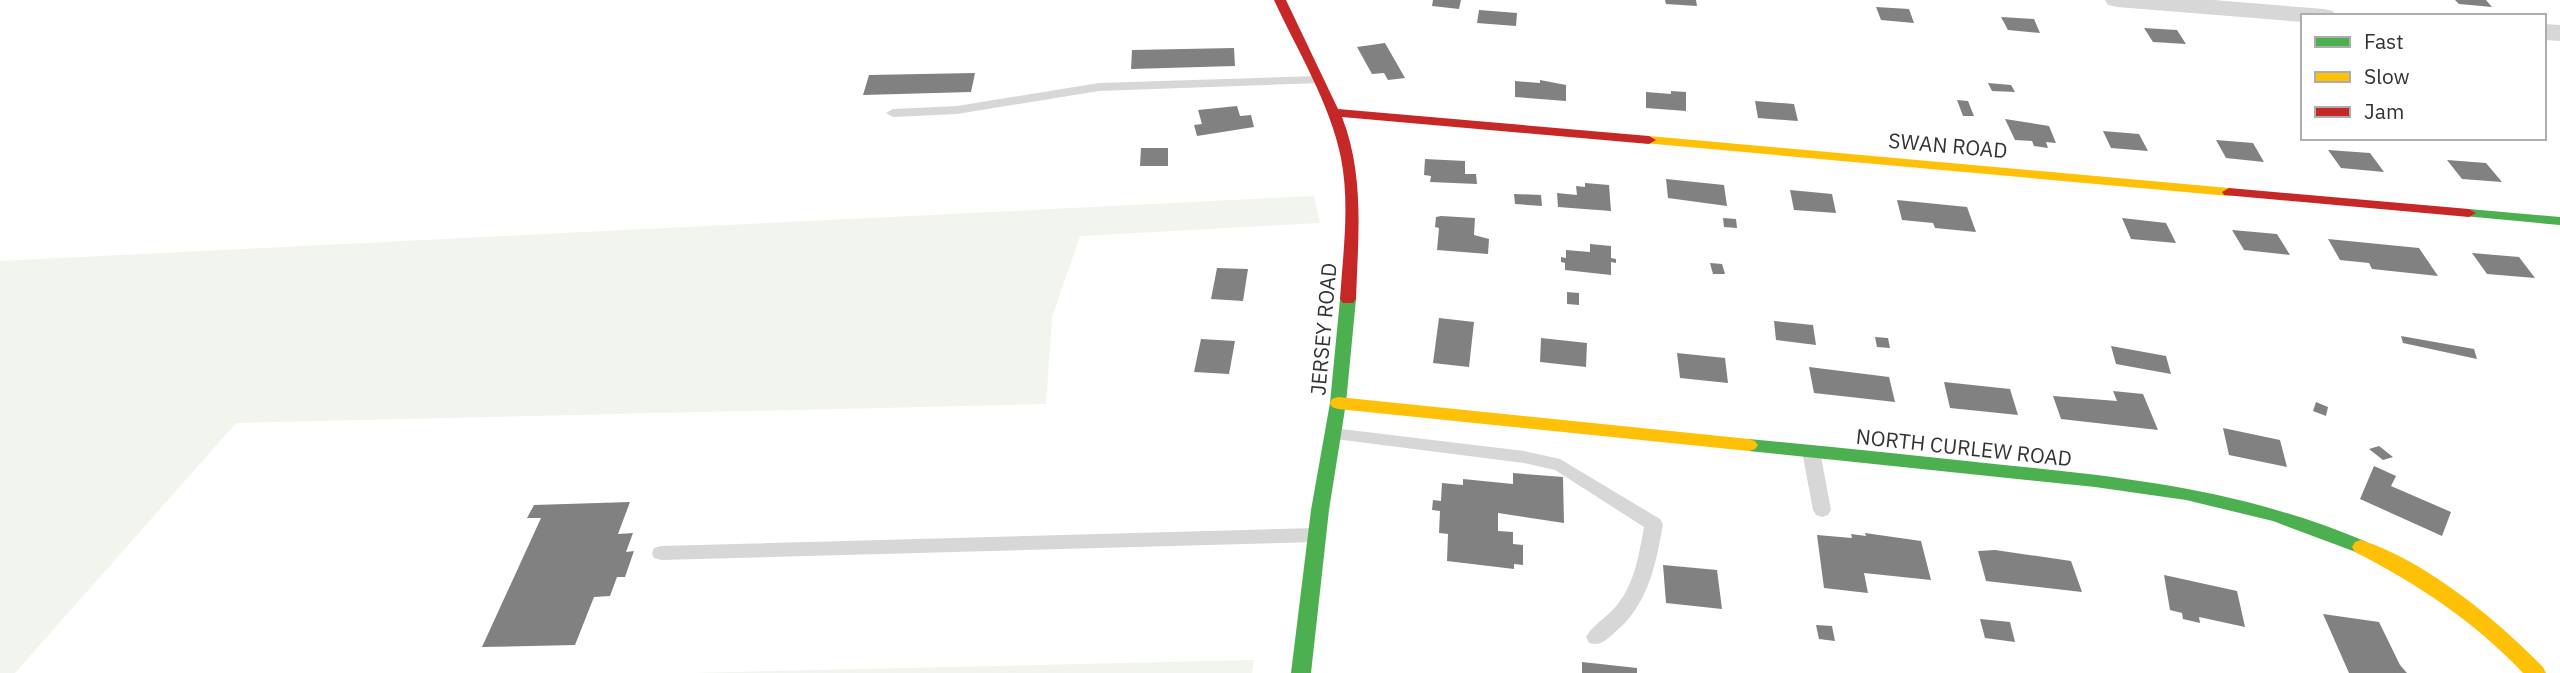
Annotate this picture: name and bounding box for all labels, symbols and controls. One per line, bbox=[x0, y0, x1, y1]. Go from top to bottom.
legend bbox=[2301, 14, 2546, 140]
text: Fast bbox=[2364, 27, 2404, 55]
text: Slow bbox=[2364, 62, 2410, 90]
text: Jam bbox=[2364, 97, 2404, 125]
street label: SWAN ROAD bbox=[1887, 126, 2009, 164]
street label: JERSEY ROAD bbox=[1303, 261, 1343, 397]
street label: NORTH CURLEW ROAD bbox=[1855, 422, 2073, 472]

